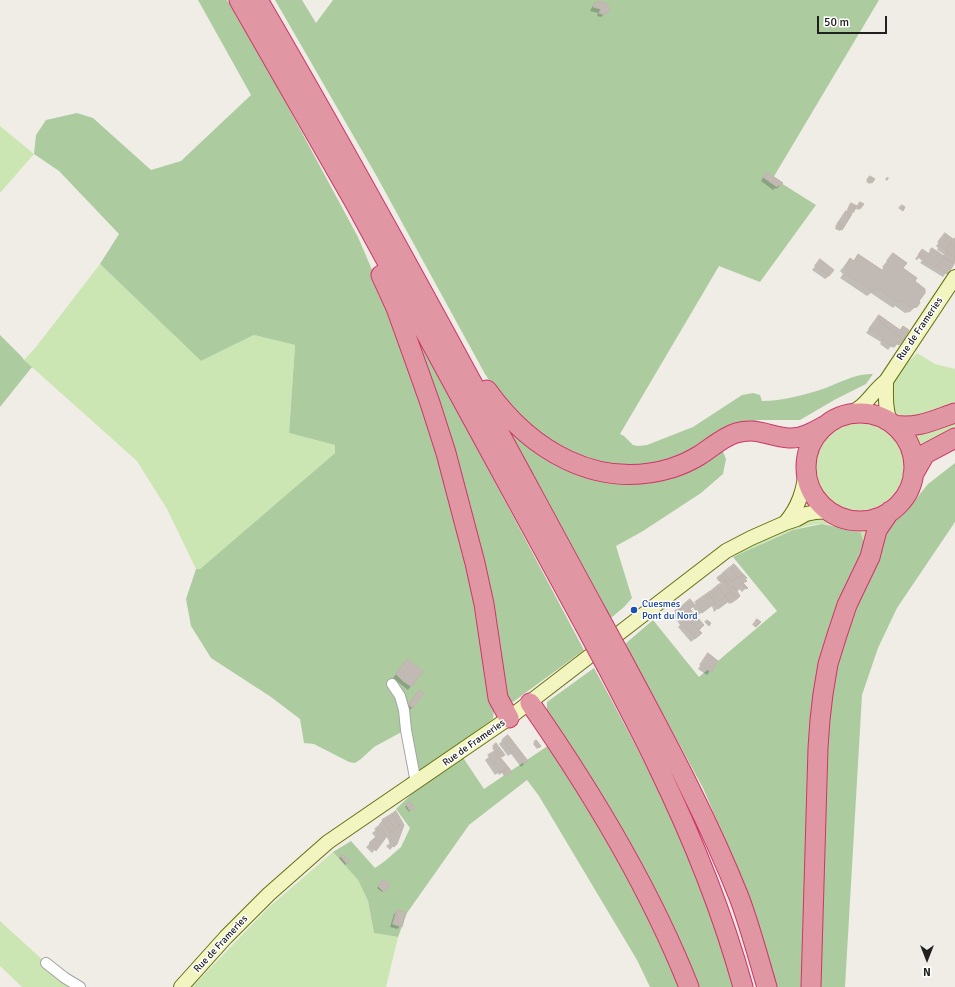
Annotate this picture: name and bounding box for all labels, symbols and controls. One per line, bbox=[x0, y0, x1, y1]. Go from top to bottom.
scale bar bbox=[819, 8, 889, 34]
text: 50 m bbox=[824, 15, 849, 30]
street label: Rue de Frameries bbox=[894, 295, 946, 363]
place label: Cuesmes Pont du Nord bbox=[642, 598, 698, 622]
marker: Cuesmes Pont du Nord bbox=[629, 605, 639, 615]
street label: Rue de Frameries bbox=[440, 717, 508, 769]
street label: Rue de Frameries bbox=[192, 913, 250, 975]
north arrow bbox=[907, 939, 947, 979]
text: N bbox=[923, 965, 931, 978]

